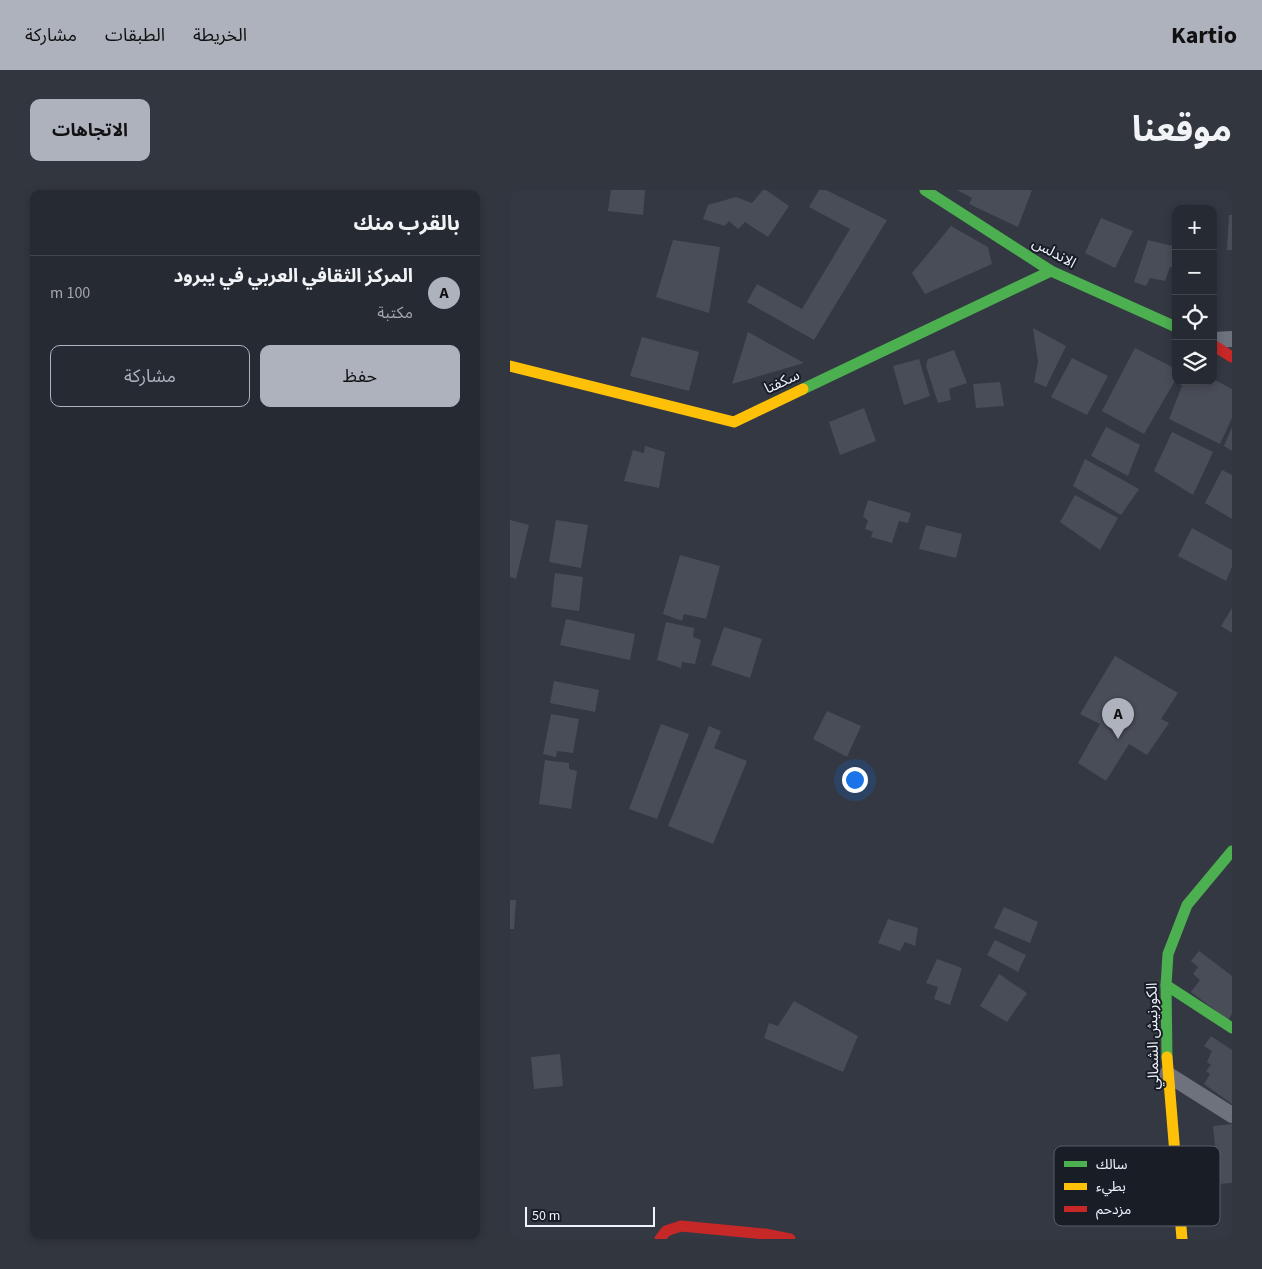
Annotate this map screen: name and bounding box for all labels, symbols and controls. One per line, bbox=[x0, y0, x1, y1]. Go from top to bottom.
text: Kartio bbox=[1171, 18, 1237, 53]
text: مشاركة bbox=[25, 23, 77, 48]
text: الطبقات bbox=[105, 23, 165, 48]
text: الخريطة bbox=[193, 23, 247, 48]
button: الاتجاهات bbox=[30, 99, 150, 161]
text: موقعنا bbox=[1132, 105, 1232, 155]
map controls bbox=[1172, 205, 1217, 385]
button: + bbox=[1172, 205, 1217, 250]
text: بالقرب منك bbox=[353, 208, 460, 238]
street label: الاندلس bbox=[1028, 232, 1080, 274]
button: − bbox=[1172, 250, 1217, 295]
text: المركز الثقافي العربي في يبرود bbox=[173, 263, 413, 290]
text: 100 m bbox=[50, 282, 90, 304]
text: A bbox=[439, 282, 449, 304]
button: locate bbox=[1172, 295, 1217, 340]
text: مكتبة bbox=[377, 302, 413, 324]
button: layers bbox=[1172, 340, 1217, 385]
button: مشاركة bbox=[50, 345, 250, 407]
button: حفظ bbox=[260, 345, 460, 407]
street label: سكفتا bbox=[761, 365, 803, 399]
pin: A bbox=[1102, 698, 1134, 739]
your location bbox=[842, 767, 868, 793]
street label: الكورنيش الشمالي bbox=[1142, 982, 1165, 1090]
legend bbox=[1054, 1146, 1220, 1226]
text: سالك bbox=[1096, 1155, 1128, 1175]
text: بطيء bbox=[1096, 1177, 1126, 1197]
text: مزدحم bbox=[1096, 1200, 1131, 1220]
scale bar bbox=[525, 1204, 655, 1227]
text: 50 m bbox=[532, 1206, 560, 1226]

